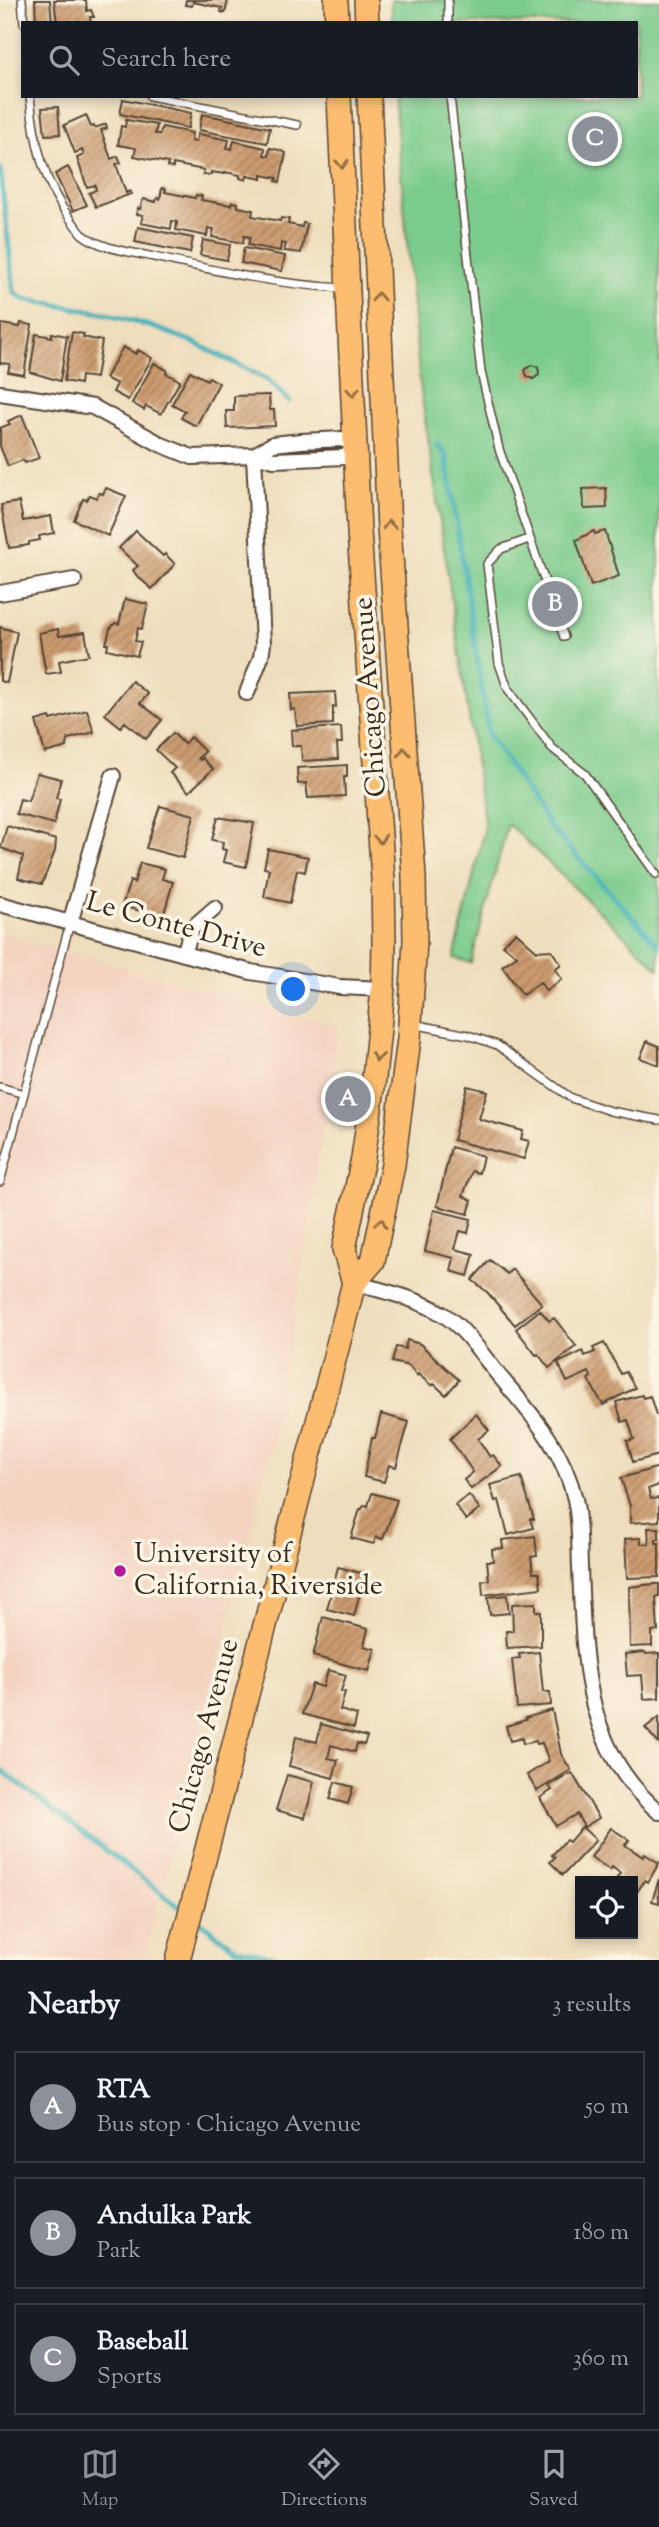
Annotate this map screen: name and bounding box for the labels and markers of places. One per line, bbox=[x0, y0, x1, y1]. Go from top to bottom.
pin: C bbox=[572, 113, 618, 165]
pin: B bbox=[532, 578, 578, 630]
pin: A bbox=[325, 1073, 371, 1125]
place label: University of California, Riverside bbox=[134, 1535, 383, 1607]
marker: University of California, Riverside bbox=[112, 1563, 128, 1579]

